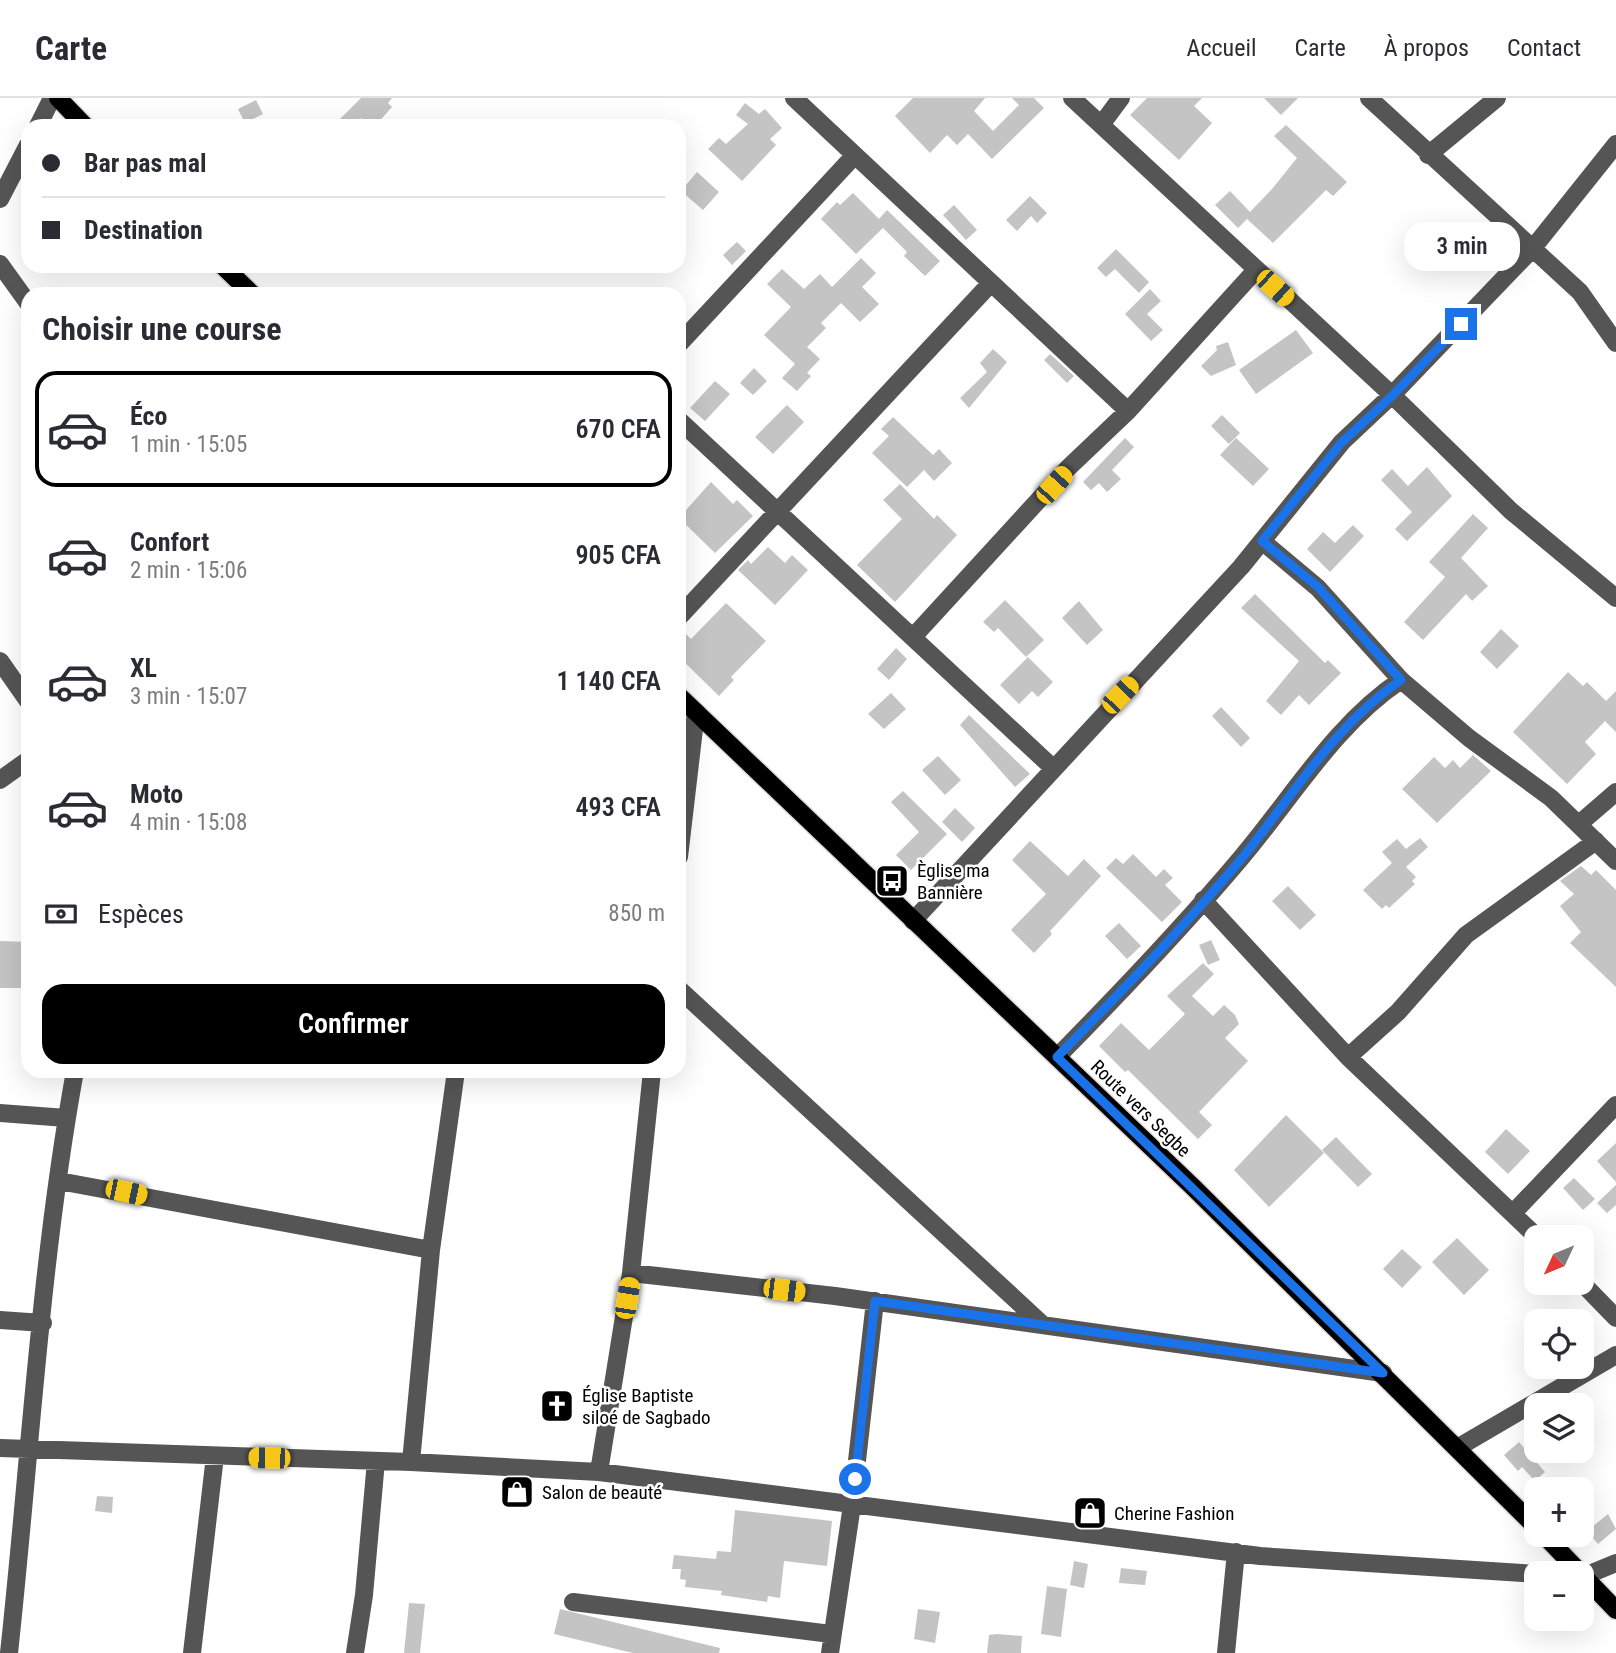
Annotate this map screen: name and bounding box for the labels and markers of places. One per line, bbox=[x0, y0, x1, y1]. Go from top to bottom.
place label: Èglise ma Bannière bbox=[917, 859, 990, 904]
bus stop icon: Èglise ma Bannière bbox=[873, 862, 911, 900]
place label: Église Baptiste siloé de Sagbado bbox=[582, 1384, 711, 1429]
church icon: Église Baptiste siloé de Sagbado bbox=[538, 1387, 576, 1425]
shop icon: Salon de beauté bbox=[498, 1473, 536, 1511]
place label: Salon de beauté bbox=[542, 1481, 662, 1504]
shop icon: Cherine Fashion bbox=[1071, 1494, 1109, 1532]
place label: Cherine Fashion bbox=[1114, 1502, 1234, 1525]

